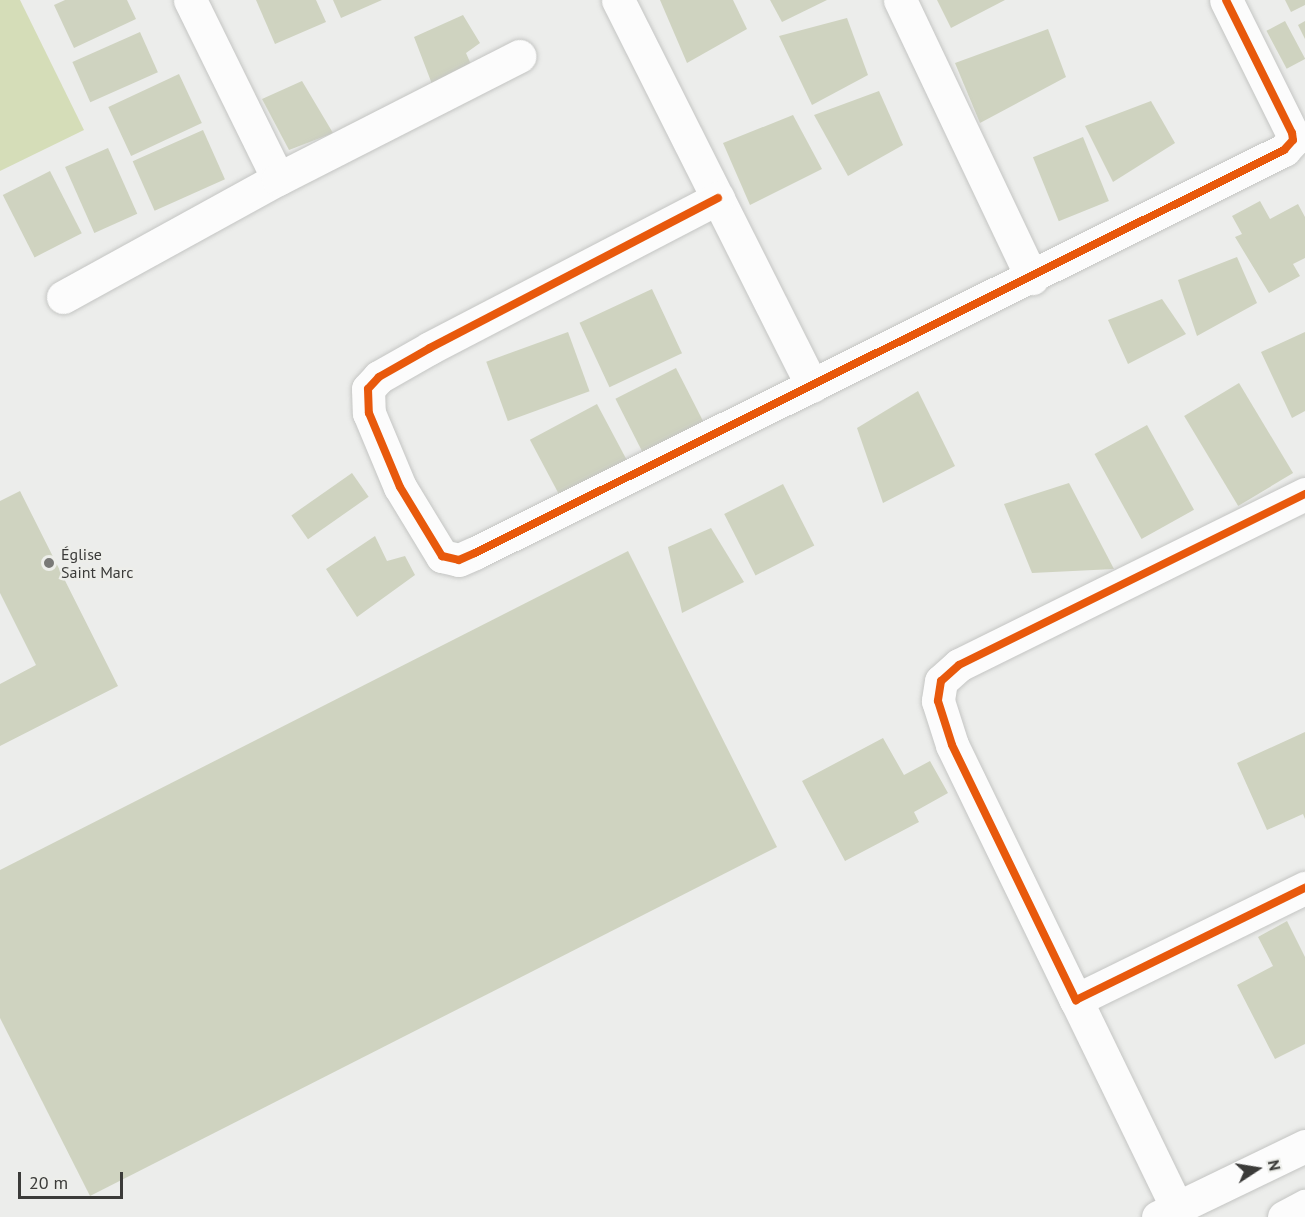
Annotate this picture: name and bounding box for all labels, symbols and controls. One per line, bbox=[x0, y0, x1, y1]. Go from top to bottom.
place label: Église Saint Marc bbox=[61, 544, 133, 582]
marker: Église Saint Marc bbox=[42, 556, 56, 570]
north arrow bbox=[1227, 1139, 1287, 1199]
text: N bbox=[1264, 1158, 1285, 1172]
scale bar bbox=[21, 1160, 126, 1198]
text: 20 m bbox=[29, 1171, 68, 1194]

